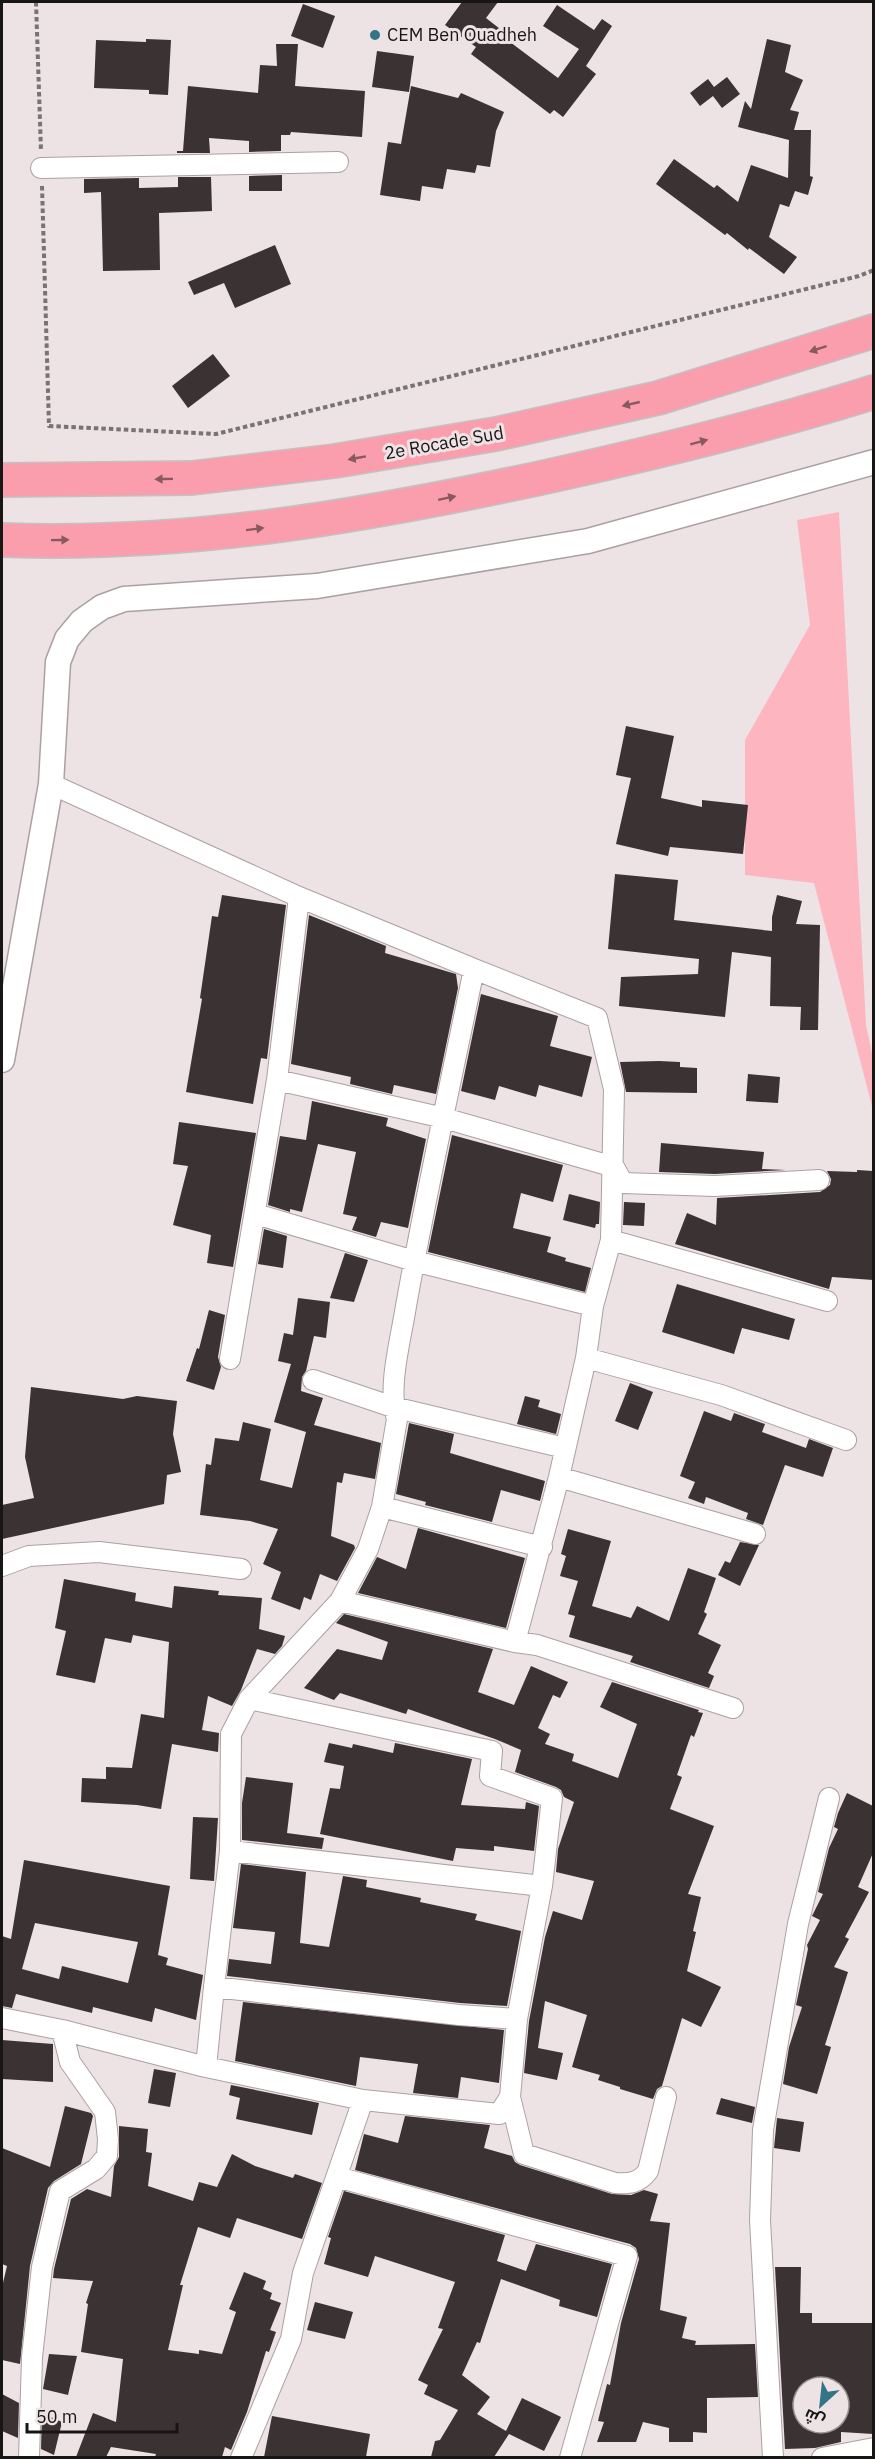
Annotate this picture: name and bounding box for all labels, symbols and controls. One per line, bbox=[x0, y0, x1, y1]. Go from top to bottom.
place label: CEM Ben Ouadheh bbox=[387, 23, 537, 46]
marker: CEM Ben Ouadheh bbox=[368, 28, 382, 42]
one-way arrow bbox=[809, 345, 827, 355]
one-way arrow bbox=[621, 400, 640, 409]
street label: 2e Rocade Sud bbox=[383, 421, 505, 464]
one-way arrow bbox=[690, 437, 708, 446]
one-way arrow bbox=[348, 453, 367, 462]
one-way arrow bbox=[154, 474, 173, 484]
one-way arrow bbox=[438, 493, 457, 502]
one-way arrow bbox=[245, 524, 264, 534]
one-way arrow bbox=[50, 535, 69, 545]
north arrow bbox=[791, 2375, 851, 2435]
scale bar bbox=[27, 2396, 177, 2434]
text: 50 m bbox=[36, 2405, 78, 2428]
text: ش bbox=[801, 2405, 828, 2432]

